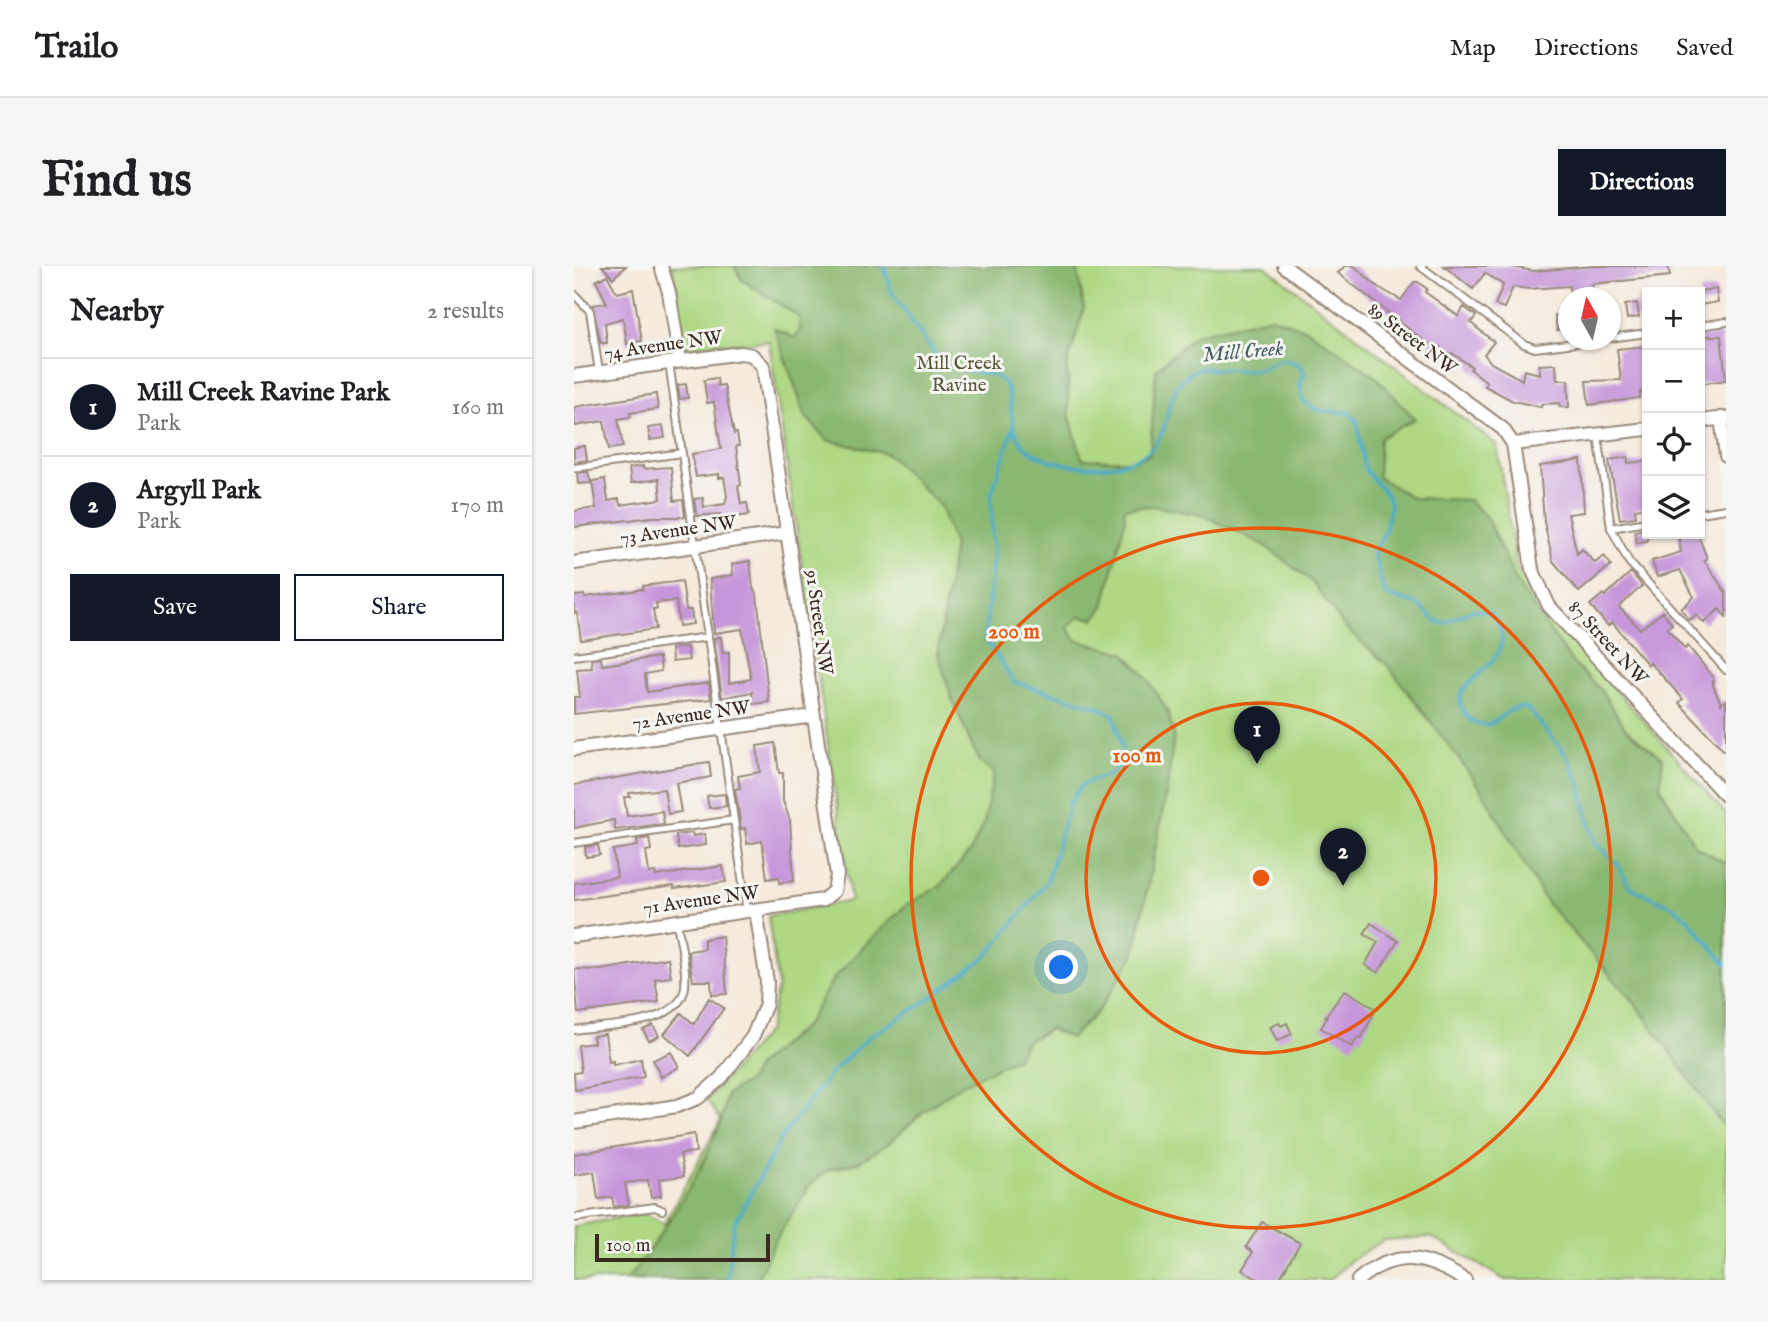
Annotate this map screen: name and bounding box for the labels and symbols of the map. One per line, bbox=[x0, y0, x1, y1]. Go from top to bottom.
north arrow bbox=[1558, 287, 1621, 350]
street label: 89 Street NW bbox=[1362, 298, 1462, 382]
street label: 74 Avenue NW bbox=[603, 326, 725, 366]
water label: Mill Creek bbox=[1202, 335, 1285, 369]
park label: Mill Creek Ravine bbox=[916, 352, 1003, 398]
street label: 73 Avenue NW bbox=[619, 511, 739, 551]
street label: 91 Street NW bbox=[799, 567, 837, 677]
street label: 87 Street NW bbox=[1562, 596, 1653, 691]
text: 200 m bbox=[988, 619, 1040, 646]
street label: 72 Avenue NW bbox=[631, 696, 753, 736]
pin: 1 bbox=[1234, 706, 1280, 764]
text: 100 m bbox=[1112, 743, 1162, 770]
pin: 2 bbox=[1320, 828, 1366, 886]
centre of rings bbox=[1249, 866, 1273, 890]
street label: 71 Avenue NW bbox=[642, 881, 762, 921]
your location bbox=[1044, 950, 1078, 984]
scale bar bbox=[595, 1231, 770, 1263]

